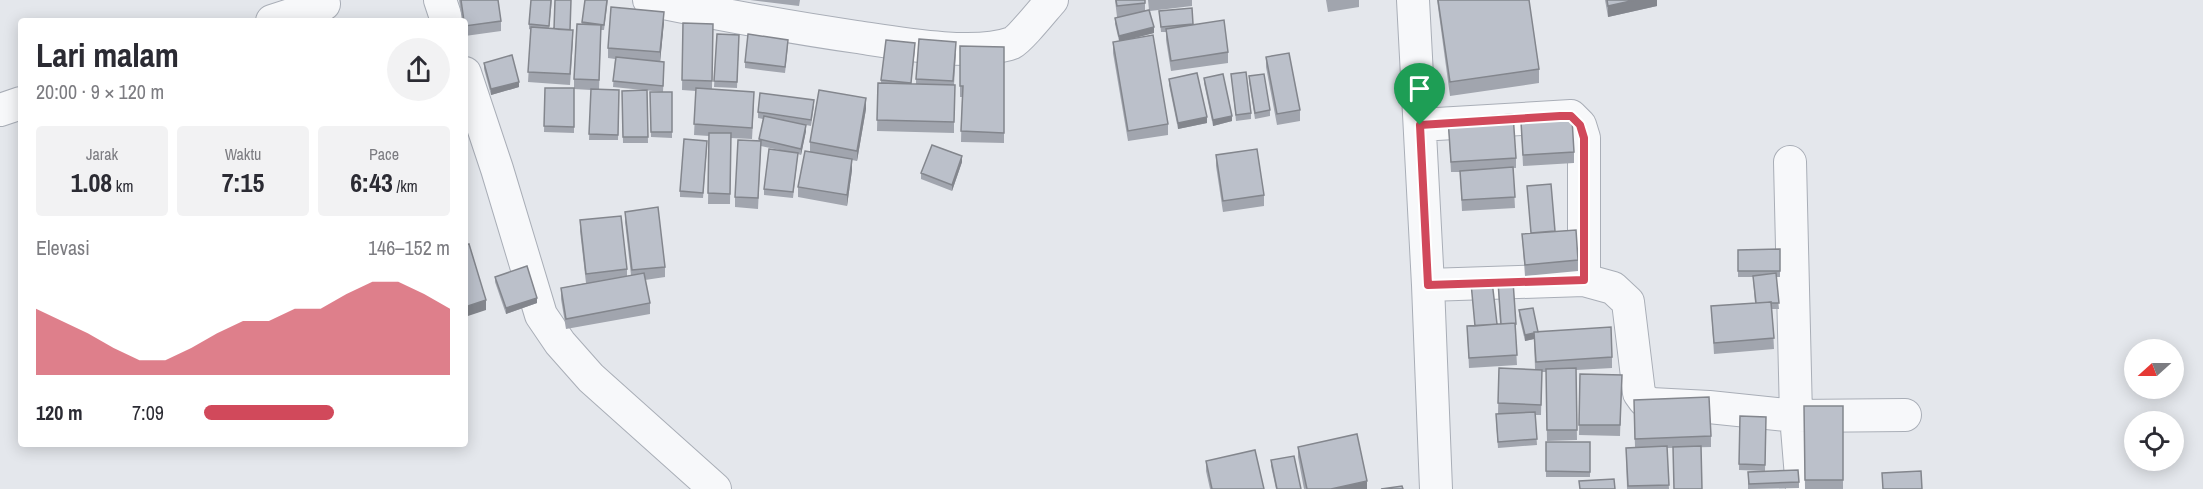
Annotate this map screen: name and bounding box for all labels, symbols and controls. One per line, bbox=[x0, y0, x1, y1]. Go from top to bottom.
text: Lari malam bbox=[36, 33, 179, 77]
button: share bbox=[387, 38, 450, 101]
pin bbox=[1394, 63, 1445, 125]
icon: arrive bbox=[1403, 72, 1436, 105]
text: 20:00 · 9 × 120 m bbox=[36, 78, 164, 105]
text: Jarak bbox=[86, 143, 118, 165]
text: Waktu bbox=[225, 143, 261, 165]
text: Pace bbox=[369, 143, 399, 165]
text: 1.08 bbox=[71, 165, 112, 200]
text: 7:15 bbox=[222, 165, 264, 200]
text: 6:43 bbox=[350, 165, 393, 200]
text: km bbox=[112, 175, 133, 197]
text: /km bbox=[393, 175, 418, 197]
text: Elevasi bbox=[36, 234, 90, 261]
text: 146–152 m bbox=[368, 234, 450, 261]
north arrow bbox=[2124, 339, 2184, 399]
map controls bbox=[2124, 339, 2184, 471]
text: 120 m bbox=[36, 399, 83, 426]
text: 7:09 bbox=[132, 399, 164, 426]
button: locate bbox=[2124, 411, 2184, 471]

